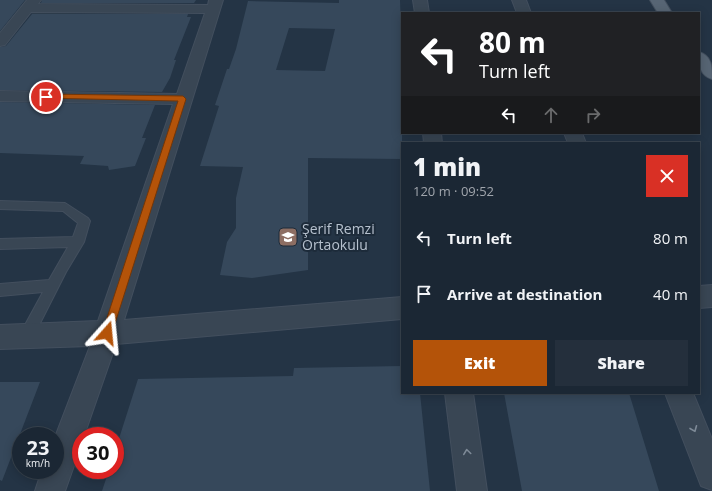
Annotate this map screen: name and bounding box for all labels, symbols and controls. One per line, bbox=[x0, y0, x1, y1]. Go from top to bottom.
text: 80 m bbox=[479, 23, 546, 61]
icon: left bbox=[413, 28, 465, 80]
text: Turn left bbox=[479, 59, 550, 83]
pin bbox=[29, 80, 63, 114]
icon: arrive bbox=[35, 86, 57, 108]
icon: left bbox=[498, 104, 520, 126]
icon: ahead bbox=[540, 104, 562, 126]
icon: right bbox=[582, 104, 604, 126]
text: 1 min bbox=[413, 150, 481, 183]
button: close bbox=[646, 155, 688, 197]
text: 120 m · 09:52 bbox=[413, 182, 494, 200]
place label: Şerif Remzi Ortaokulu bbox=[302, 219, 375, 254]
school or university icon: Şerif Remzi Ortaokulu bbox=[277, 226, 299, 248]
icon: left bbox=[413, 227, 435, 249]
text: Turn left bbox=[447, 228, 512, 248]
text: 80 m bbox=[653, 228, 688, 248]
icon: arrive bbox=[413, 283, 435, 305]
text: Arrive at destination bbox=[447, 284, 602, 304]
text: 40 m bbox=[653, 284, 688, 304]
position arrow bbox=[86, 312, 128, 354]
button: Exit bbox=[413, 340, 547, 386]
button: Share bbox=[555, 340, 688, 386]
one-way arrow bbox=[689, 426, 697, 433]
speed limit sign: 30 bbox=[72, 427, 124, 479]
text: 23 bbox=[27, 434, 49, 461]
one-way arrow bbox=[463, 449, 472, 455]
text: km/h bbox=[26, 456, 50, 470]

